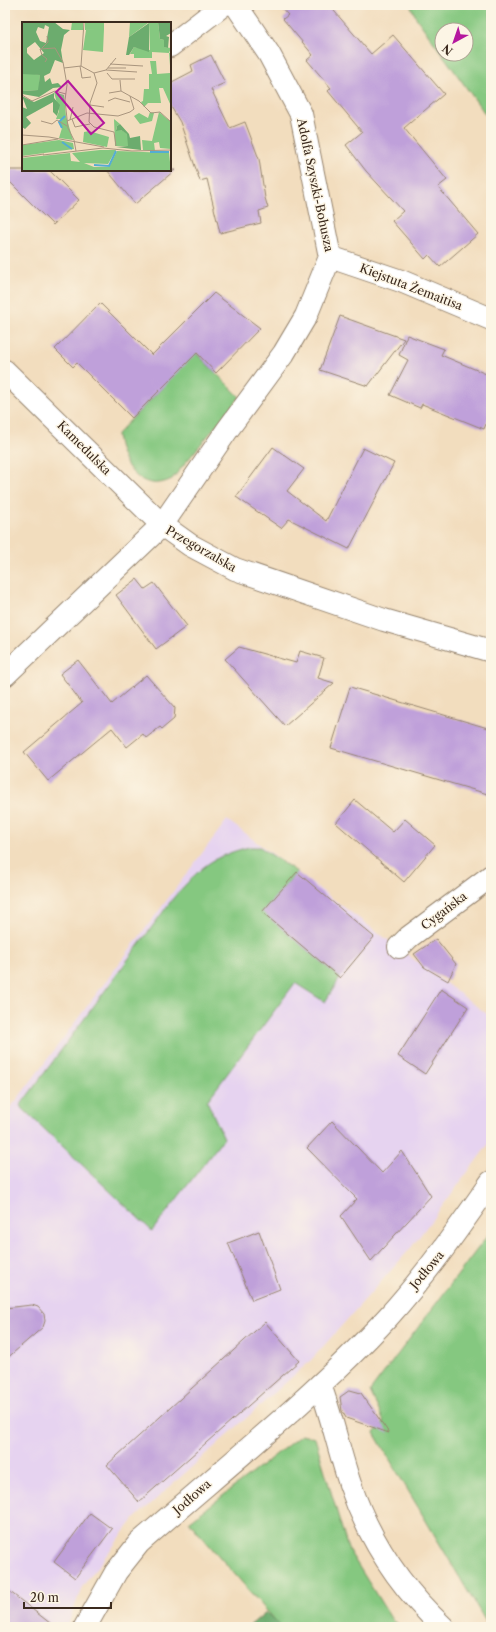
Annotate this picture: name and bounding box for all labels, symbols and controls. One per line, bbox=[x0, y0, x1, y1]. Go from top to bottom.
inset map bbox=[22, 22, 171, 171]
north arrow bbox=[434, 22, 474, 62]
text: N bbox=[439, 41, 456, 58]
street label: Adolfa Szyszki-Bohusza bbox=[294, 116, 337, 254]
street label: Kiejstuta Żemaitisa bbox=[358, 259, 466, 313]
street label: Kamedulska bbox=[54, 418, 115, 478]
street label: Przegorzalska bbox=[163, 522, 240, 575]
street label: Cygańska bbox=[418, 888, 470, 933]
street label: Jodłowa bbox=[405, 1247, 447, 1293]
street label: Jodłowa bbox=[168, 1476, 214, 1518]
scale bar bbox=[24, 1584, 111, 1610]
text: 20 m bbox=[30, 1590, 59, 1605]

